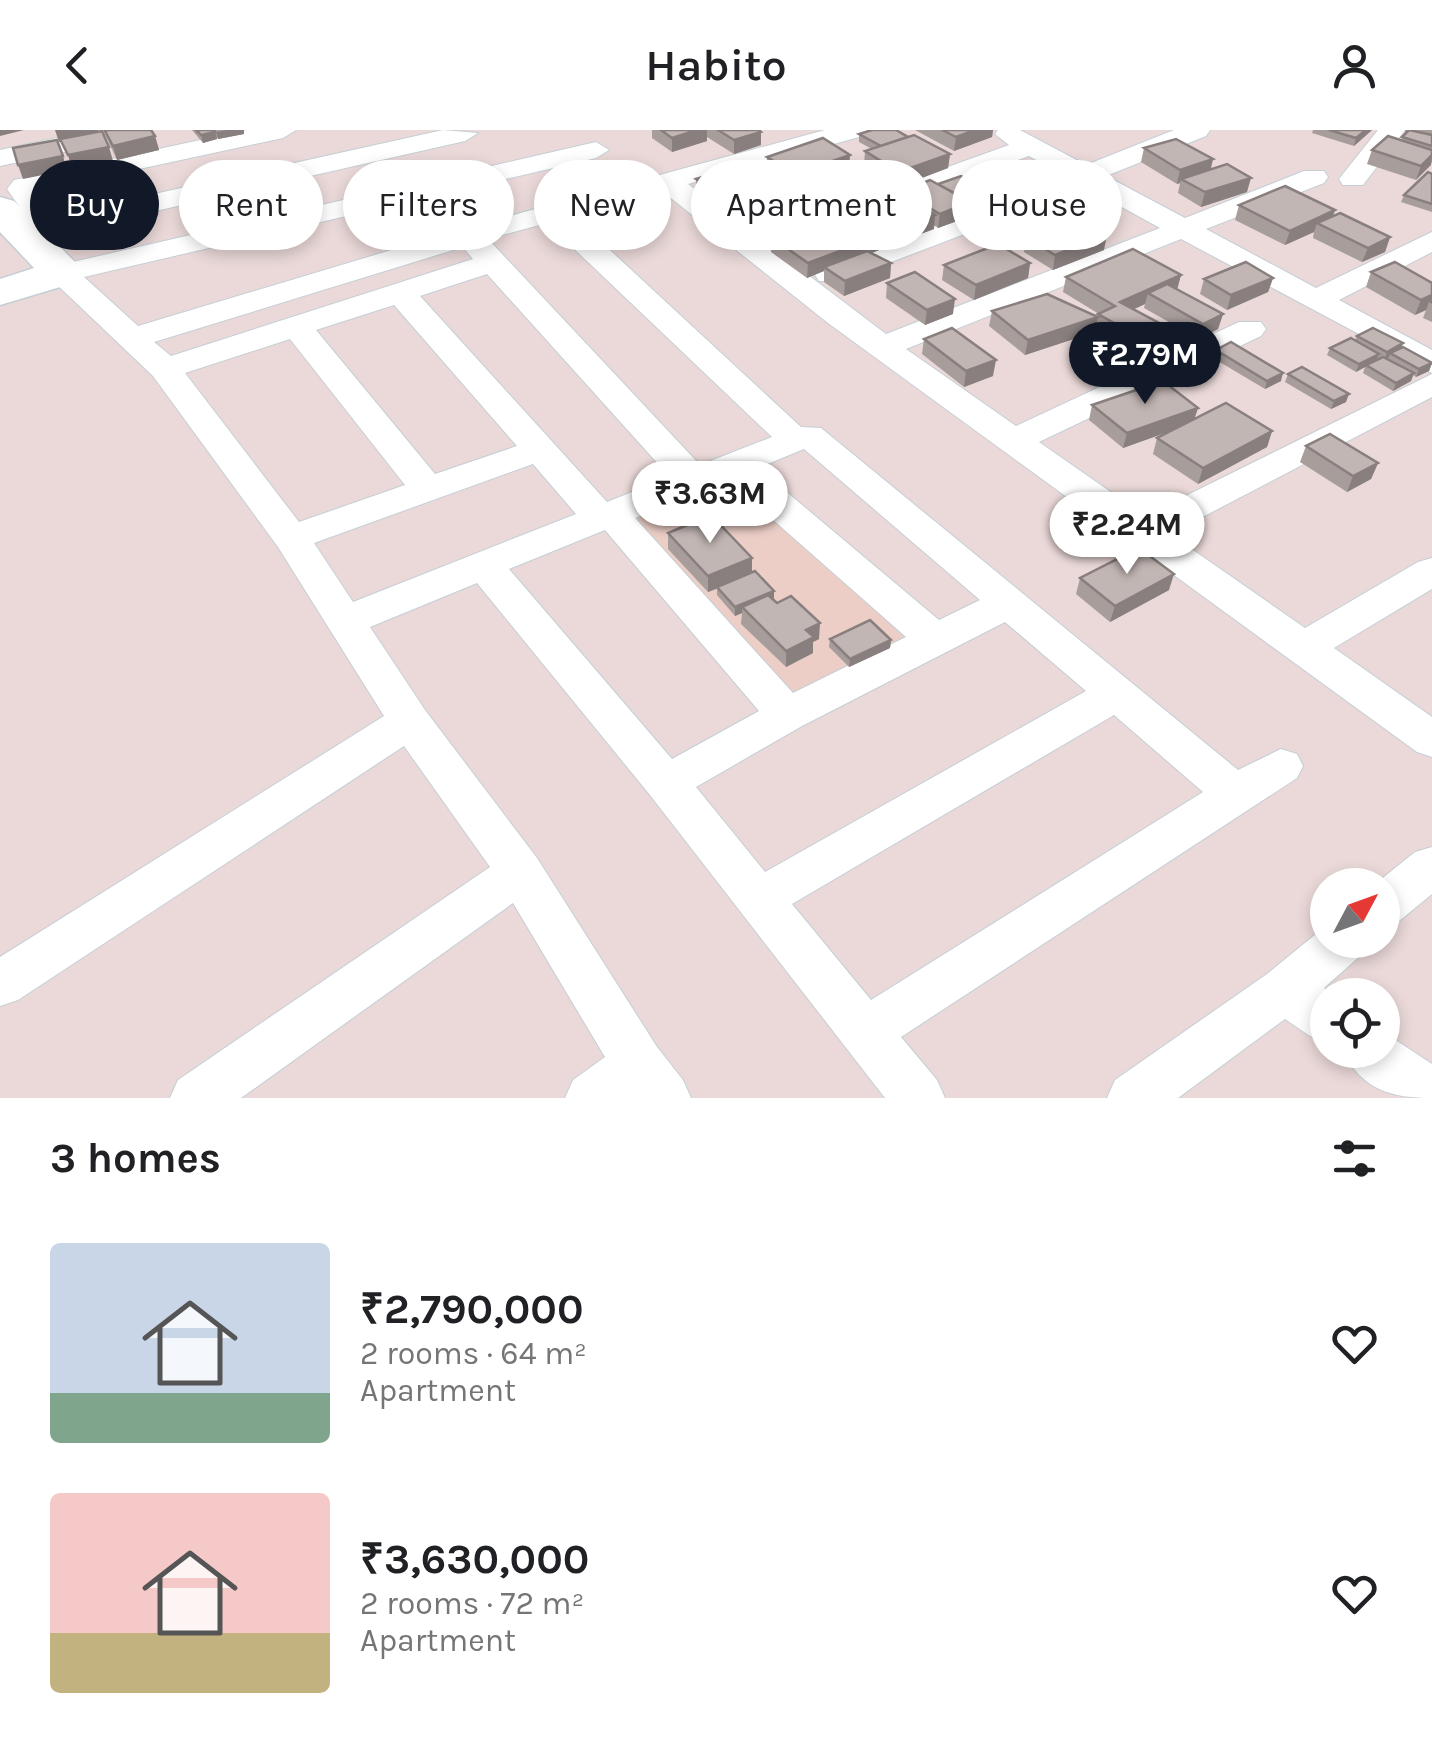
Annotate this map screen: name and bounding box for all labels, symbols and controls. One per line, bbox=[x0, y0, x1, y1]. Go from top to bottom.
icon: back bbox=[50, 38, 105, 93]
icon: person bbox=[1327, 38, 1382, 93]
text: Habito bbox=[645, 39, 787, 91]
chip: Buy bbox=[30, 160, 159, 250]
chip: Rent bbox=[179, 160, 323, 250]
chip: Filters bbox=[343, 160, 514, 250]
chip: New bbox=[534, 160, 671, 250]
chip: Apartment bbox=[691, 160, 932, 250]
chip: House bbox=[952, 160, 1122, 250]
pin: ₹2.79M bbox=[1064, 322, 1226, 407]
text: ₹2.79M bbox=[1091, 336, 1199, 373]
pin: ₹3.63M bbox=[629, 461, 791, 546]
text: ₹3.63M bbox=[654, 475, 766, 512]
pin: ₹2.24M bbox=[1046, 492, 1208, 577]
text: ₹2.24M bbox=[1072, 506, 1182, 543]
north arrow bbox=[1310, 868, 1400, 958]
map controls bbox=[1310, 868, 1400, 1068]
button: locate bbox=[1310, 978, 1400, 1068]
icon: filters bbox=[1327, 1131, 1382, 1186]
text: 3 homes bbox=[50, 1133, 221, 1183]
icon: home bbox=[130, 1283, 250, 1403]
text: ₹2,790,000 bbox=[360, 1284, 583, 1334]
icon: heart bbox=[1327, 1316, 1382, 1371]
text: 2 rooms · 64 m² bbox=[360, 1335, 587, 1372]
text: Apartment bbox=[360, 1372, 516, 1409]
icon: home bbox=[130, 1533, 250, 1653]
text: ₹3,630,000 bbox=[360, 1534, 589, 1584]
icon: heart bbox=[1327, 1566, 1382, 1621]
text: 2 rooms · 72 m² bbox=[360, 1585, 584, 1622]
text: Apartment bbox=[360, 1622, 516, 1659]

